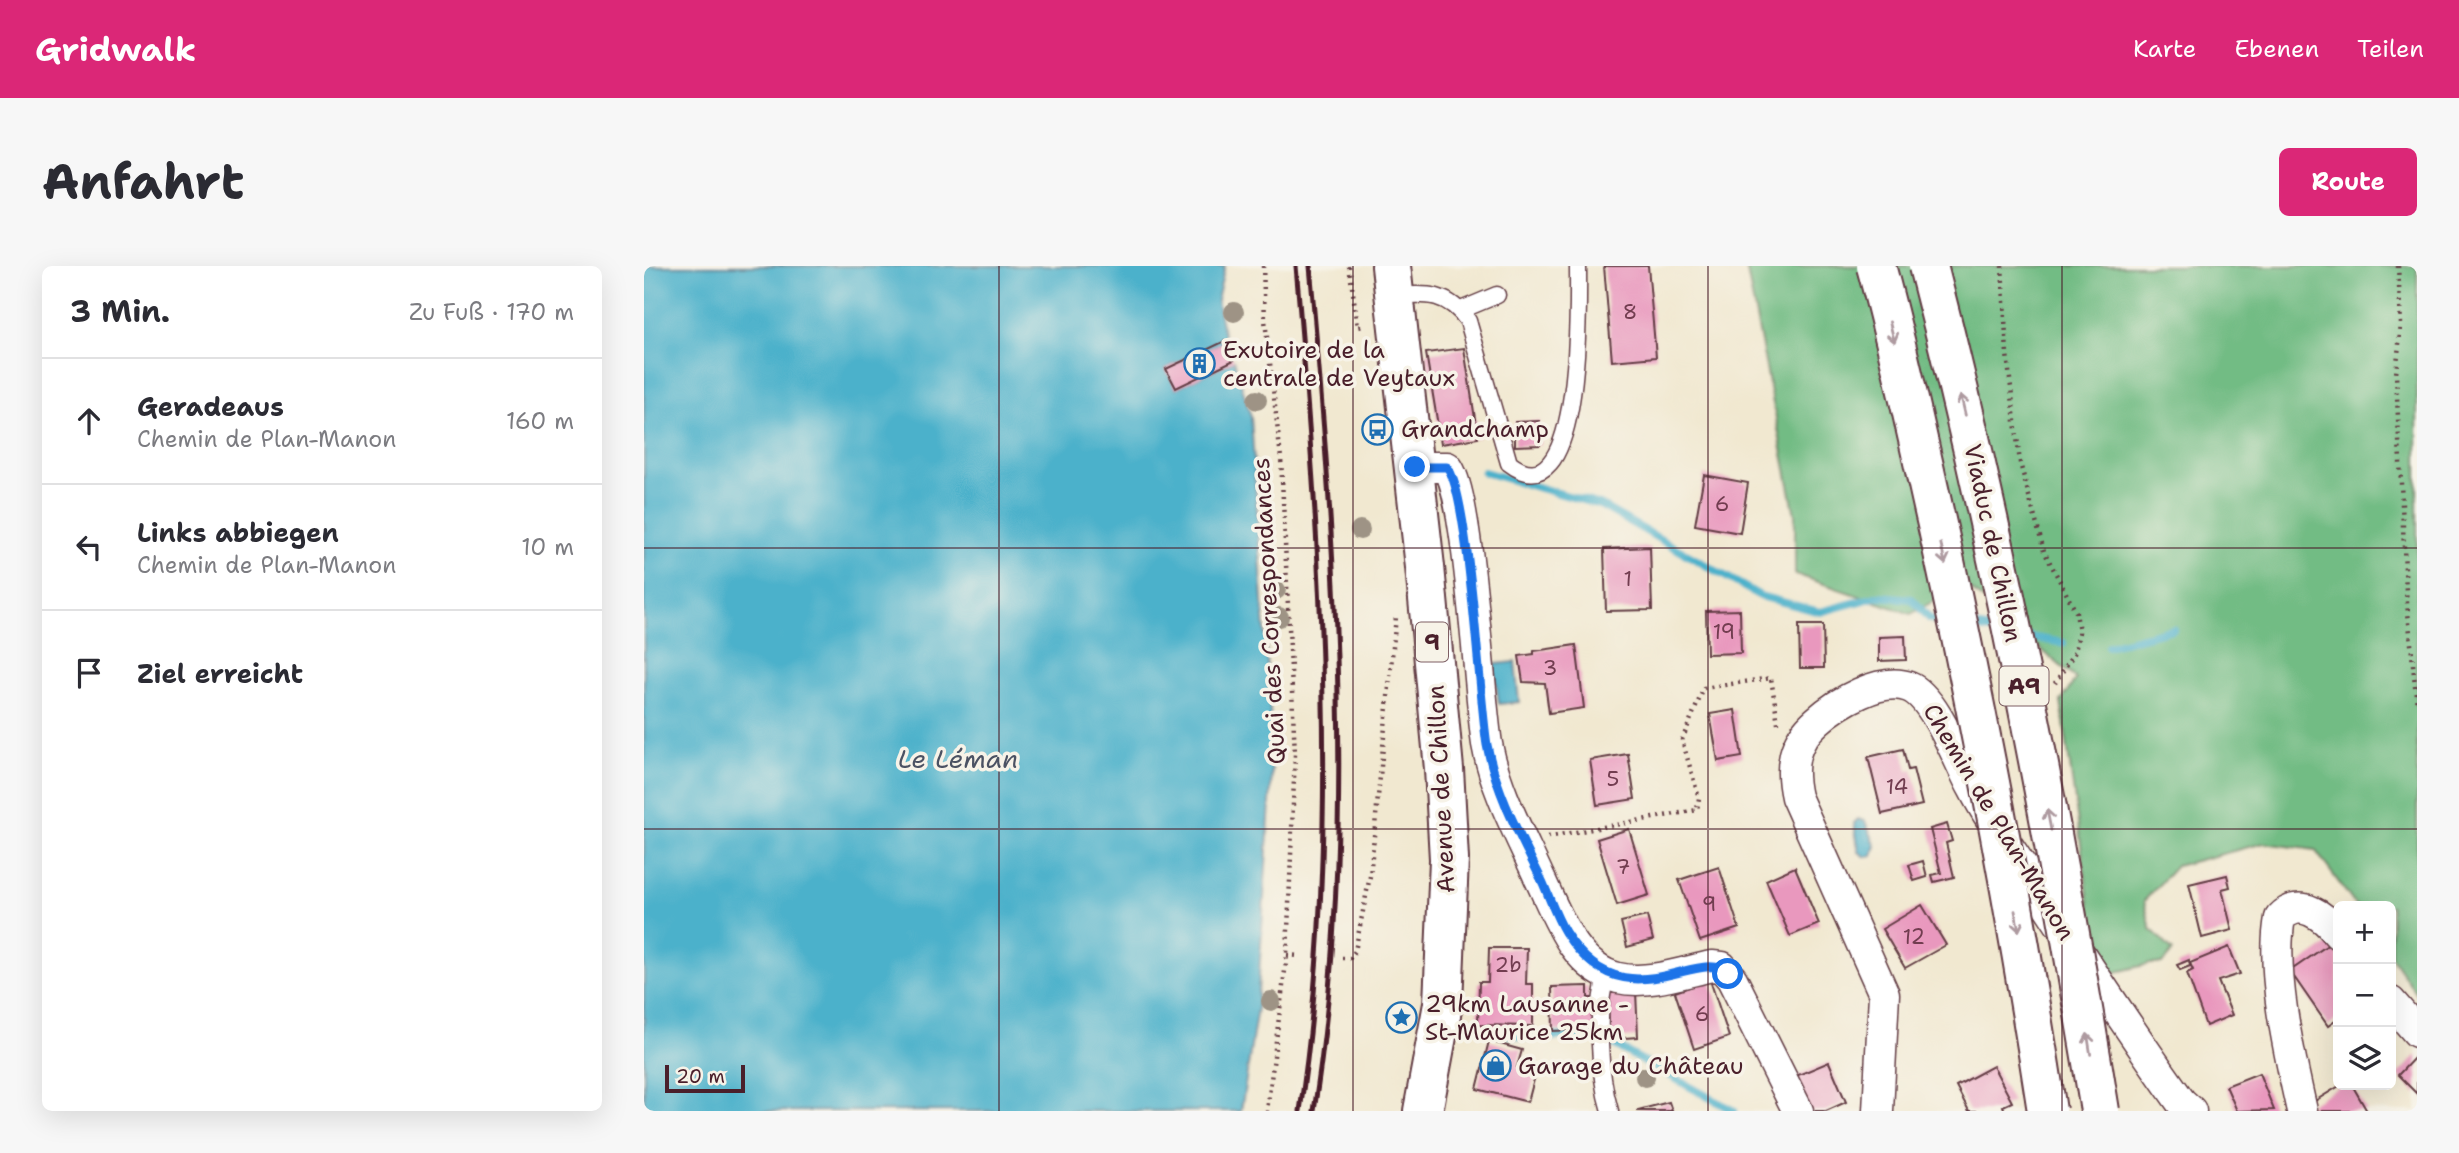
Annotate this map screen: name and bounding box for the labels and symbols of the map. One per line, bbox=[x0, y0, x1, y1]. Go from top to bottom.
house number: 8 bbox=[1623, 298, 1637, 326]
one-way arrow bbox=[1886, 320, 1900, 343]
place label: Exutoire de la centrale de Veytaux bbox=[1223, 334, 1455, 394]
building icon: Exutoire de la centrale de Veytaux bbox=[1183, 347, 1217, 381]
one-way arrow bbox=[1956, 394, 1969, 417]
bus stop icon: Grandchamp bbox=[1361, 412, 1395, 446]
place label: Grandchamp bbox=[1401, 413, 1549, 445]
street label: Viaduc de Chillon bbox=[1956, 441, 2030, 645]
route end bbox=[1399, 451, 1430, 482]
street label: Quai des Correspondances bbox=[1245, 457, 1293, 765]
house number: 6 bbox=[1715, 490, 1729, 518]
one-way arrow bbox=[1937, 542, 1951, 565]
house number: 1 bbox=[1624, 565, 1632, 593]
house number: 19 bbox=[1713, 618, 1735, 646]
road number: 9 bbox=[1416, 622, 1448, 662]
house number: 3 bbox=[1543, 654, 1557, 682]
road number: A9 bbox=[2000, 666, 2048, 706]
street label: Avenue de Chillon bbox=[1420, 684, 1462, 894]
street label: Chemin de Plan-Manon bbox=[1916, 698, 2082, 946]
water label: Le Léman bbox=[898, 741, 1018, 776]
house number: 5 bbox=[1607, 765, 1619, 793]
house number: 14 bbox=[1886, 773, 1908, 801]
one-way arrow bbox=[2042, 809, 2055, 832]
house number: 7 bbox=[1616, 853, 1630, 881]
house number: 9 bbox=[1702, 890, 1716, 918]
one-way arrow bbox=[2011, 909, 2024, 932]
house number: 12 bbox=[1903, 923, 1925, 951]
house number: 2b bbox=[1494, 951, 1522, 979]
route start bbox=[1712, 958, 1743, 989]
place label: 29km Lausanne - St-Maurice 25km bbox=[1425, 988, 1629, 1048]
house number: 6 bbox=[1695, 1000, 1709, 1028]
place icon: 29km Lausanne - St-Maurice 25km bbox=[1385, 1001, 1419, 1035]
one-way arrow bbox=[2082, 1033, 2095, 1056]
shop icon: Garage du Château bbox=[1478, 1049, 1512, 1083]
place label: Garage du Château bbox=[1518, 1050, 1744, 1082]
scale bar bbox=[665, 1062, 746, 1094]

